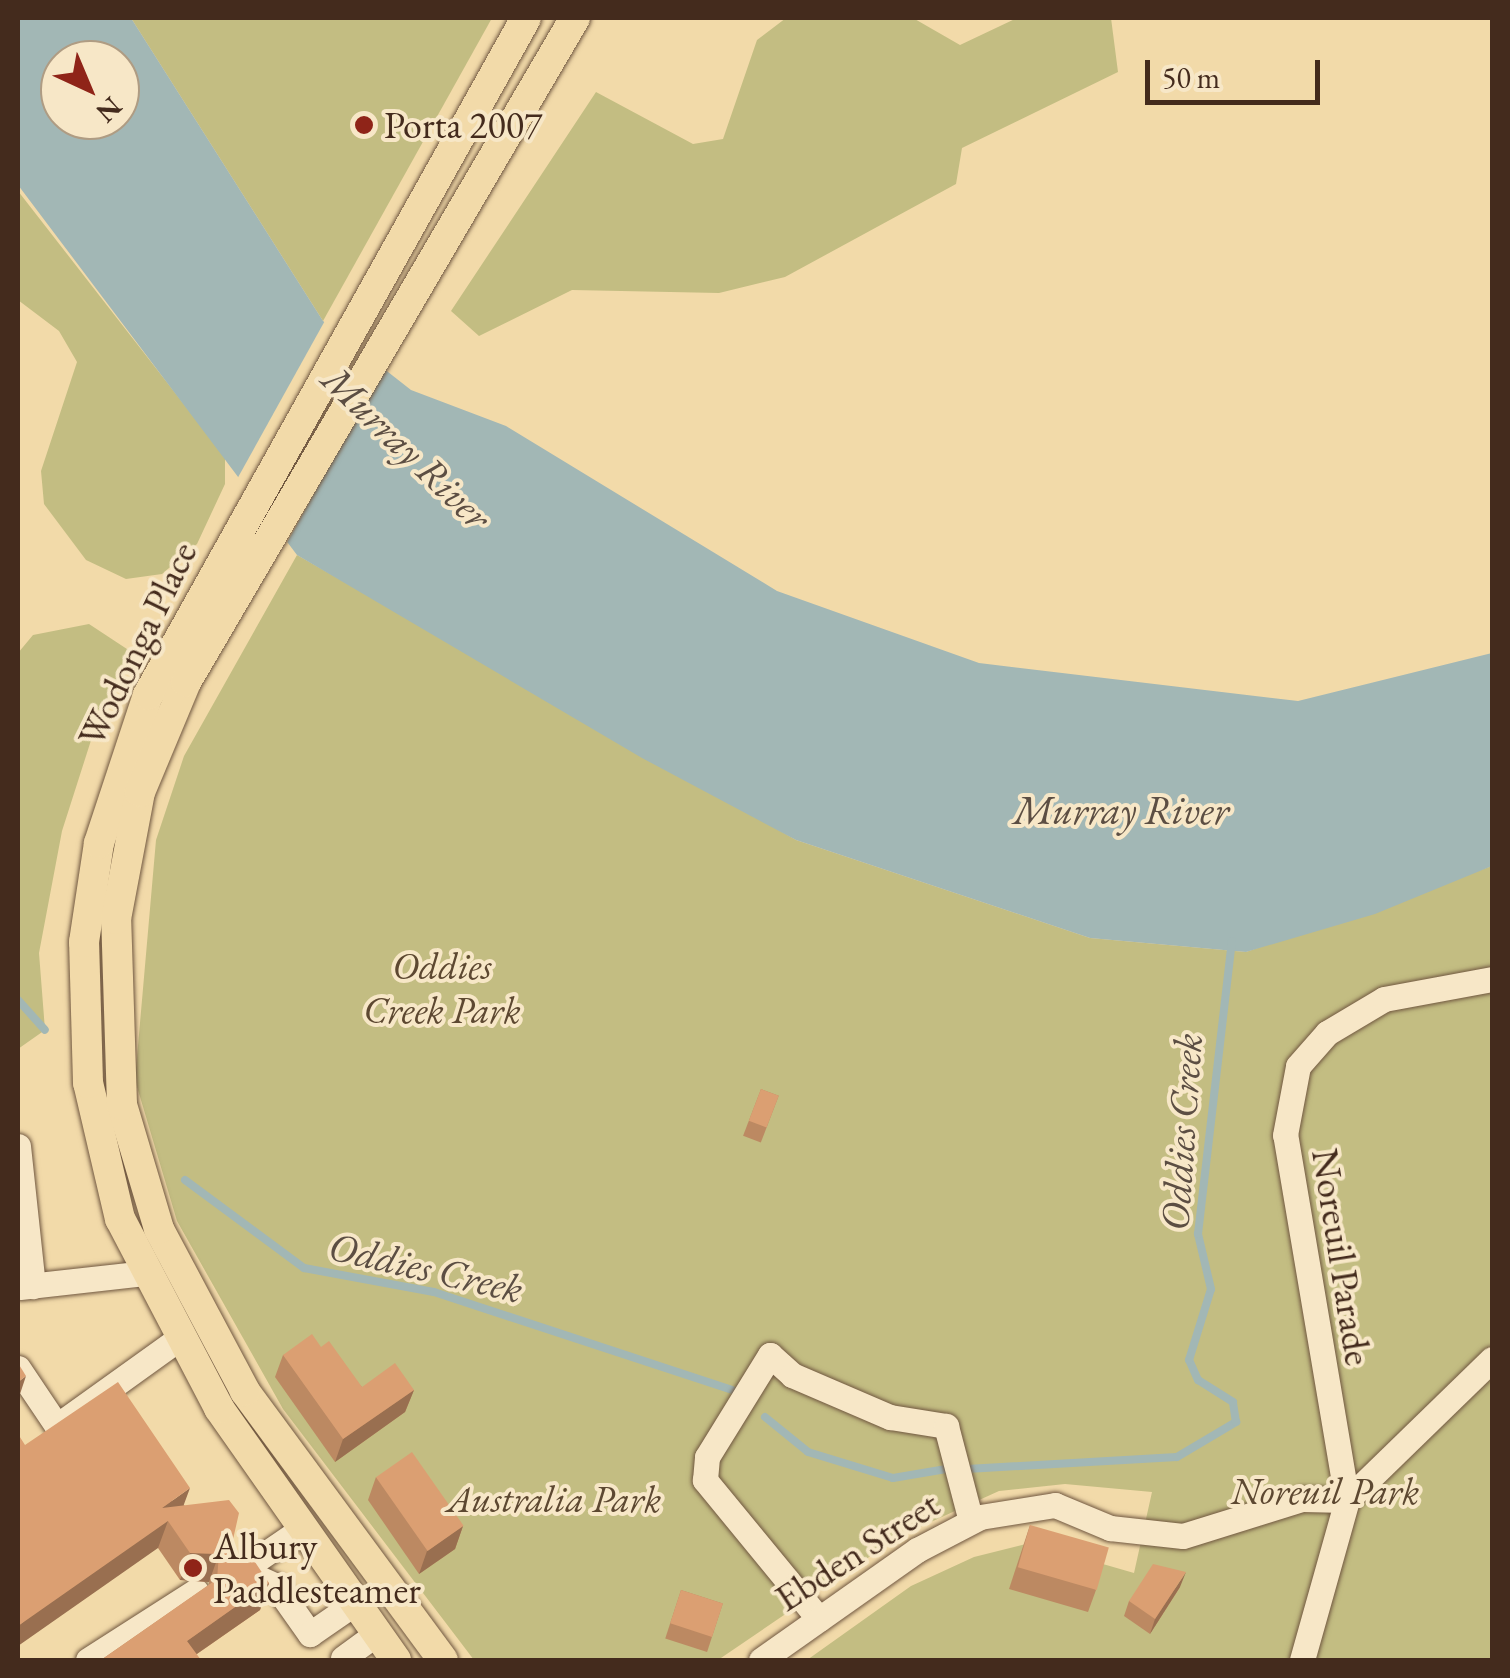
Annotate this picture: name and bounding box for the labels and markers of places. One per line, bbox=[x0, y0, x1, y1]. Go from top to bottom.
place label: Porta 2007 bbox=[384, 102, 542, 148]
marker: Porta 2007 bbox=[353, 114, 375, 136]
place label: Albury Paddlesteamer bbox=[213, 1523, 421, 1612]
marker: Albury Paddlesteamer bbox=[182, 1557, 204, 1579]

